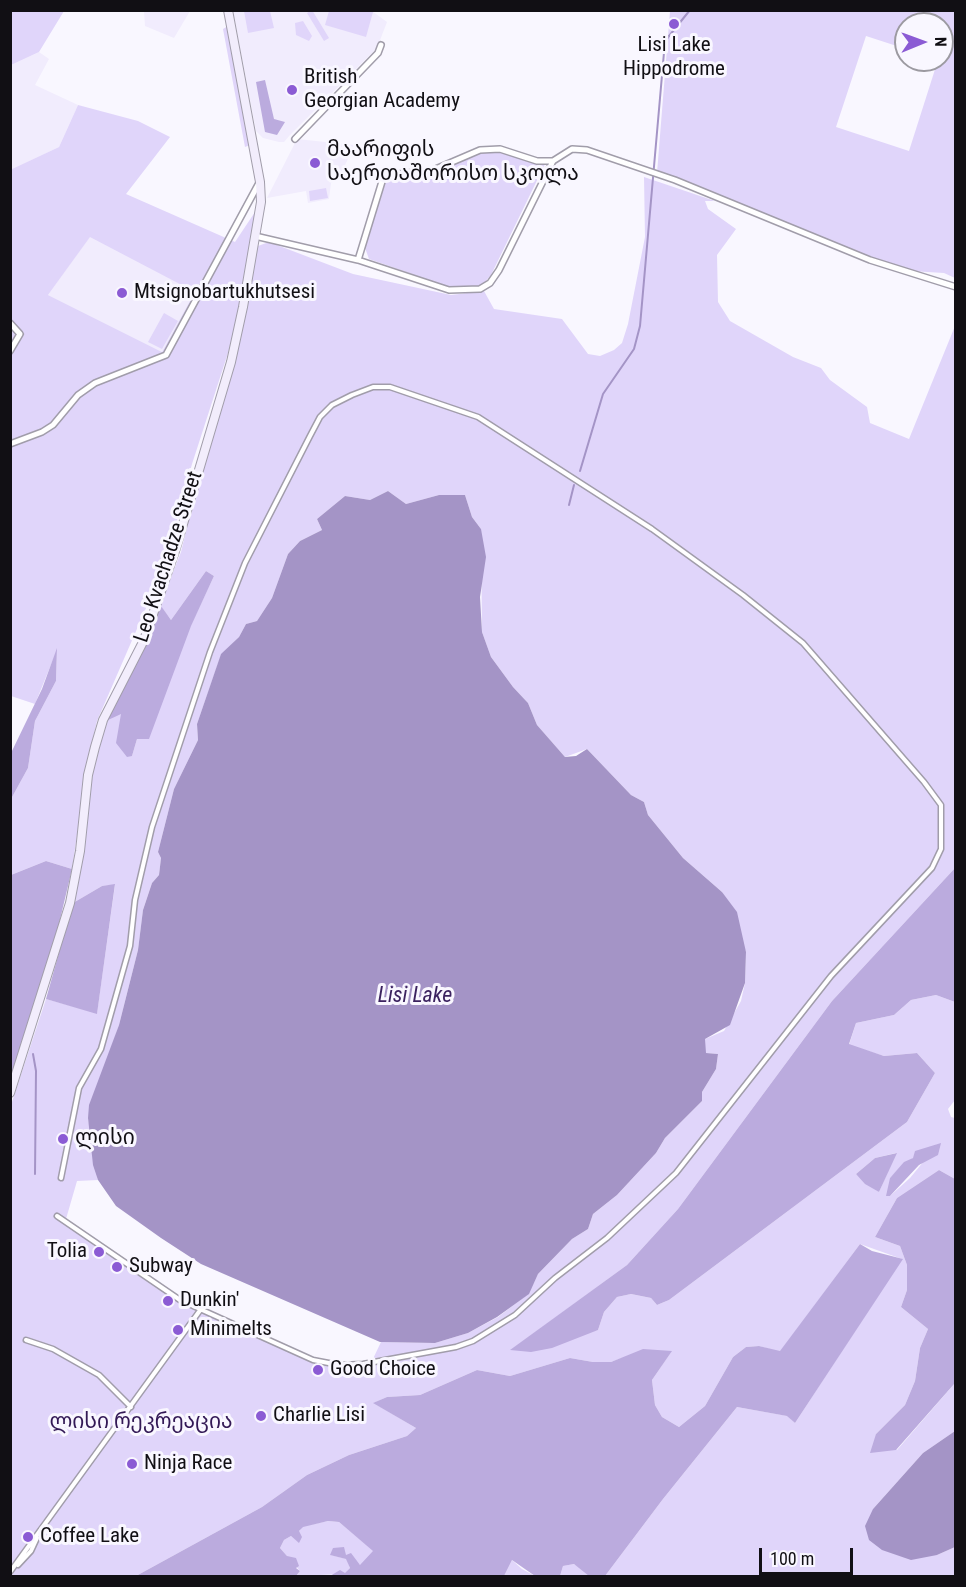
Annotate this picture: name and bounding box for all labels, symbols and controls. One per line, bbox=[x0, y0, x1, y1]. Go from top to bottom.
north arrow bbox=[894, 12, 954, 72]
marker: Lisi Lake Hippodrome bbox=[667, 17, 681, 31]
place label: Lisi Lake Hippodrome bbox=[623, 33, 725, 83]
text: N bbox=[931, 37, 950, 47]
place label: British Georgian Academy bbox=[304, 65, 460, 115]
marker: British Georgian Academy bbox=[285, 83, 299, 97]
place label: მაარიფის საერთაშორისო სკოლა bbox=[327, 138, 579, 188]
marker: მაარიფის საერთაშორისო სკოლა bbox=[308, 156, 322, 170]
place label: Mtsignobartukhutsesi bbox=[134, 280, 315, 306]
marker: Mtsignobartukhutsesi bbox=[115, 286, 129, 300]
street label: Leo Kvachadze Street bbox=[129, 468, 209, 646]
water label: Lisi Lake bbox=[378, 983, 452, 1009]
place label: ლისი bbox=[75, 1126, 135, 1152]
marker: ლისი bbox=[56, 1132, 70, 1146]
place label: Tolia bbox=[47, 1239, 87, 1265]
marker: Tolia bbox=[92, 1245, 106, 1259]
place label: Subway bbox=[129, 1254, 193, 1280]
marker: Subway bbox=[110, 1260, 124, 1274]
place label: Dunkin' bbox=[180, 1288, 239, 1314]
marker: Dunkin' bbox=[161, 1294, 175, 1308]
place label: Minimelts bbox=[190, 1317, 272, 1343]
marker: Minimelts bbox=[171, 1323, 185, 1337]
place label: Good Choice bbox=[330, 1357, 436, 1383]
marker: Good Choice bbox=[311, 1363, 325, 1377]
place label: Charlie Lisi bbox=[273, 1403, 365, 1429]
marker: Charlie Lisi bbox=[254, 1409, 268, 1423]
park label: ლისი რეკრეაცია bbox=[49, 1410, 233, 1436]
place label: Ninja Race bbox=[144, 1451, 232, 1477]
marker: Ninja Race bbox=[125, 1457, 139, 1471]
place label: Coffee Lake bbox=[40, 1524, 139, 1550]
marker: Coffee Lake bbox=[21, 1530, 35, 1544]
scale bar bbox=[762, 1536, 856, 1574]
text: 100 m bbox=[770, 1548, 814, 1569]

